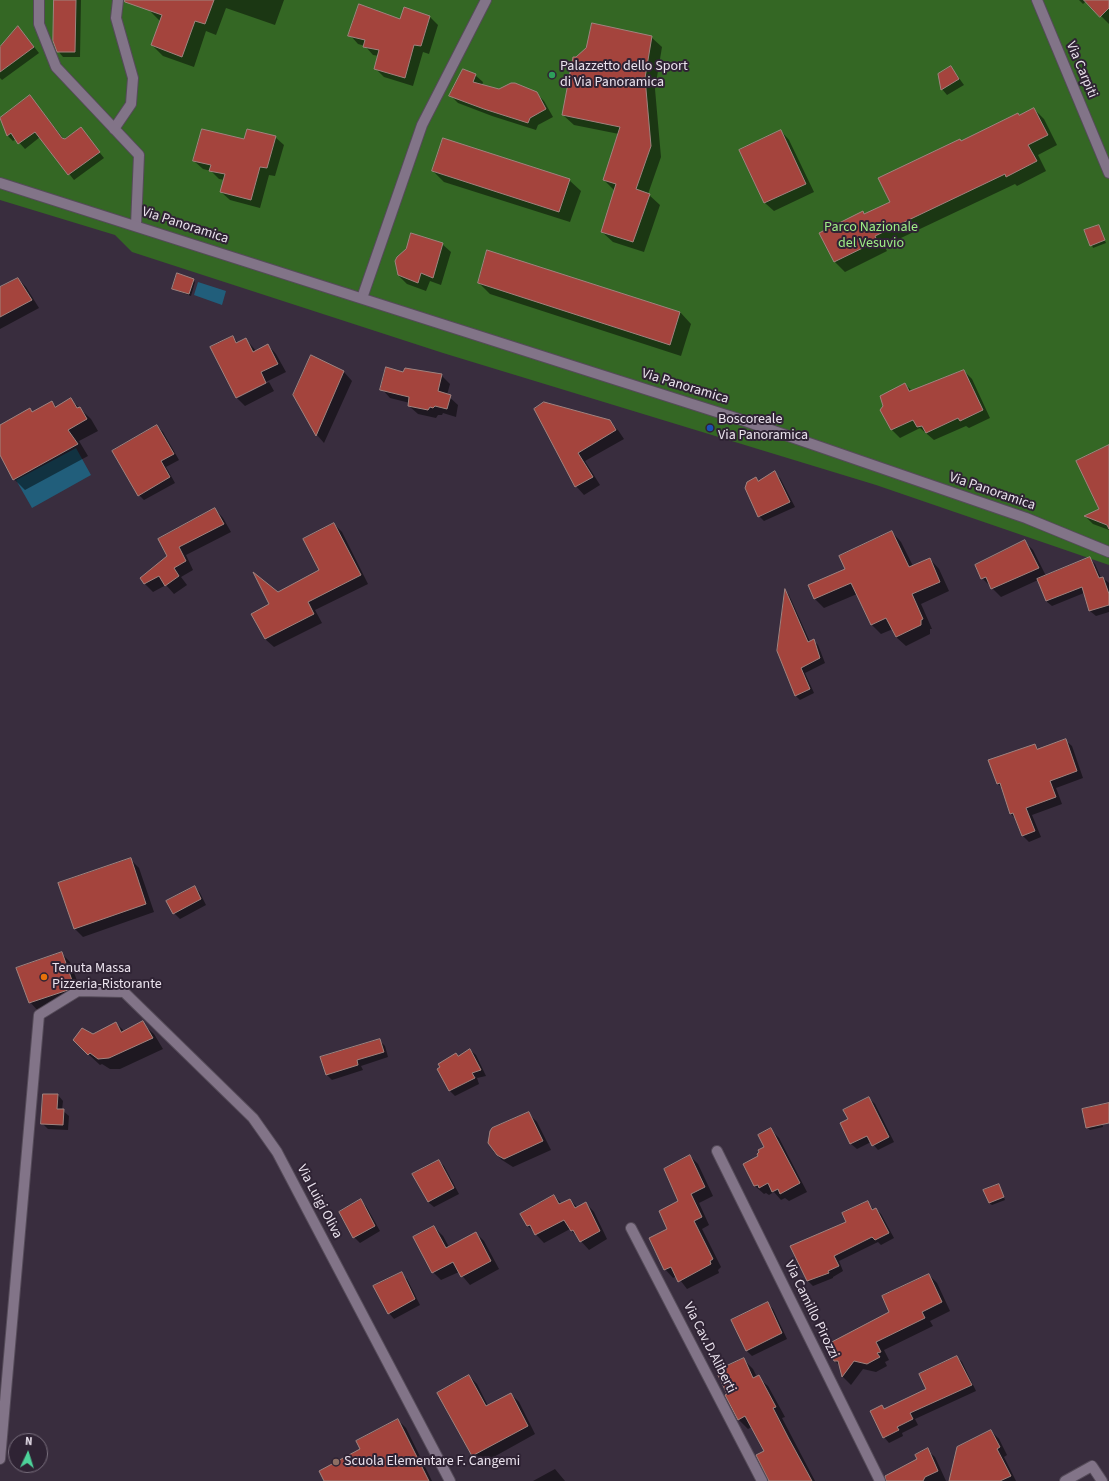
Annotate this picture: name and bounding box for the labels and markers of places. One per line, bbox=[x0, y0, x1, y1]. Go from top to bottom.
place label: Palazzetto dello Sport di Via Panoramica bbox=[560, 59, 688, 92]
marker: Palazzetto dello Sport di Via Panoramica bbox=[547, 70, 557, 80]
place label: Boscoreale Via Panoramica bbox=[718, 412, 808, 444]
marker: Boscoreale Via Panoramica bbox=[705, 423, 715, 433]
place label: Tenuta Massa Pizzeria-Ristorante bbox=[52, 961, 162, 994]
marker: Tenuta Massa Pizzeria-Ristorante bbox=[39, 972, 49, 982]
place label: Scuola Elementare F. Cangemi bbox=[344, 1454, 520, 1470]
marker: Scuola Elementare F. Cangemi bbox=[331, 1457, 341, 1467]

